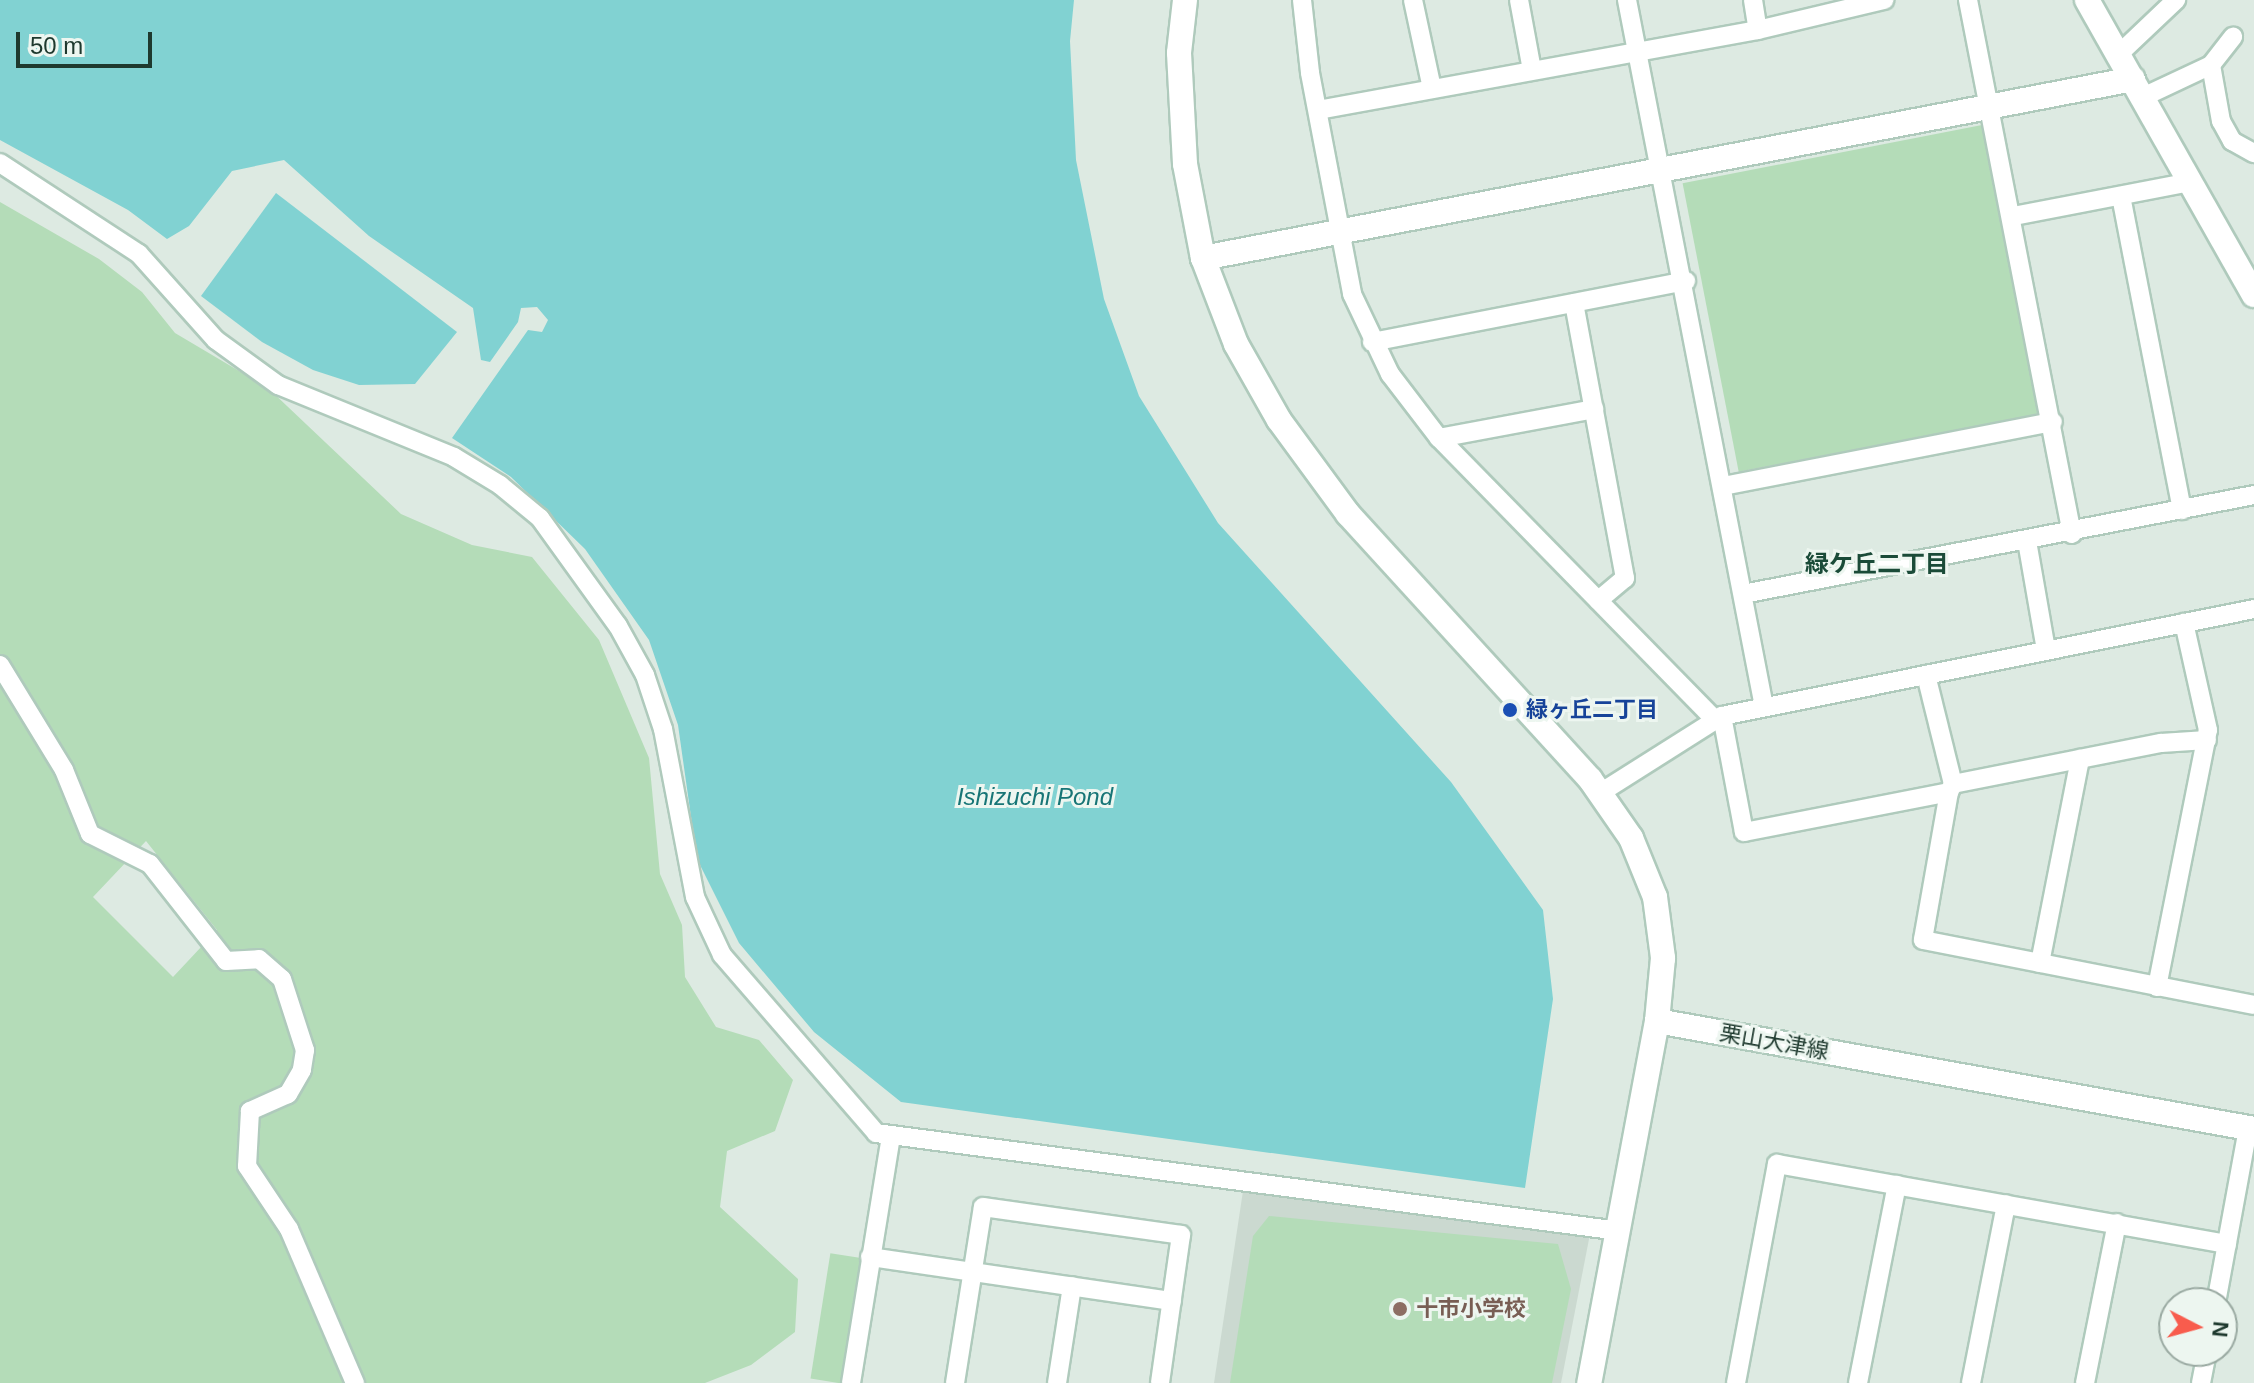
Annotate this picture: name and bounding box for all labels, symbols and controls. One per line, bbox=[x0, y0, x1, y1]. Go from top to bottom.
scale bar bbox=[20, 16, 156, 66]
text: 50 m bbox=[30, 32, 83, 59]
district label: 緑ケ丘二丁目 bbox=[1805, 550, 1949, 578]
place label: 緑ヶ丘二丁目 bbox=[1526, 697, 1658, 723]
marker: 緑ヶ丘二丁目 bbox=[1501, 701, 1519, 719]
water label: Ishizuchi Pond bbox=[957, 783, 1113, 811]
street label: 栗山大津線 bbox=[1718, 1019, 1830, 1065]
north arrow bbox=[2158, 1287, 2238, 1367]
place label: 十市小学校 bbox=[1416, 1296, 1526, 1322]
marker: 十市小学校 bbox=[1391, 1300, 1409, 1318]
text: N bbox=[2207, 1320, 2234, 1339]

